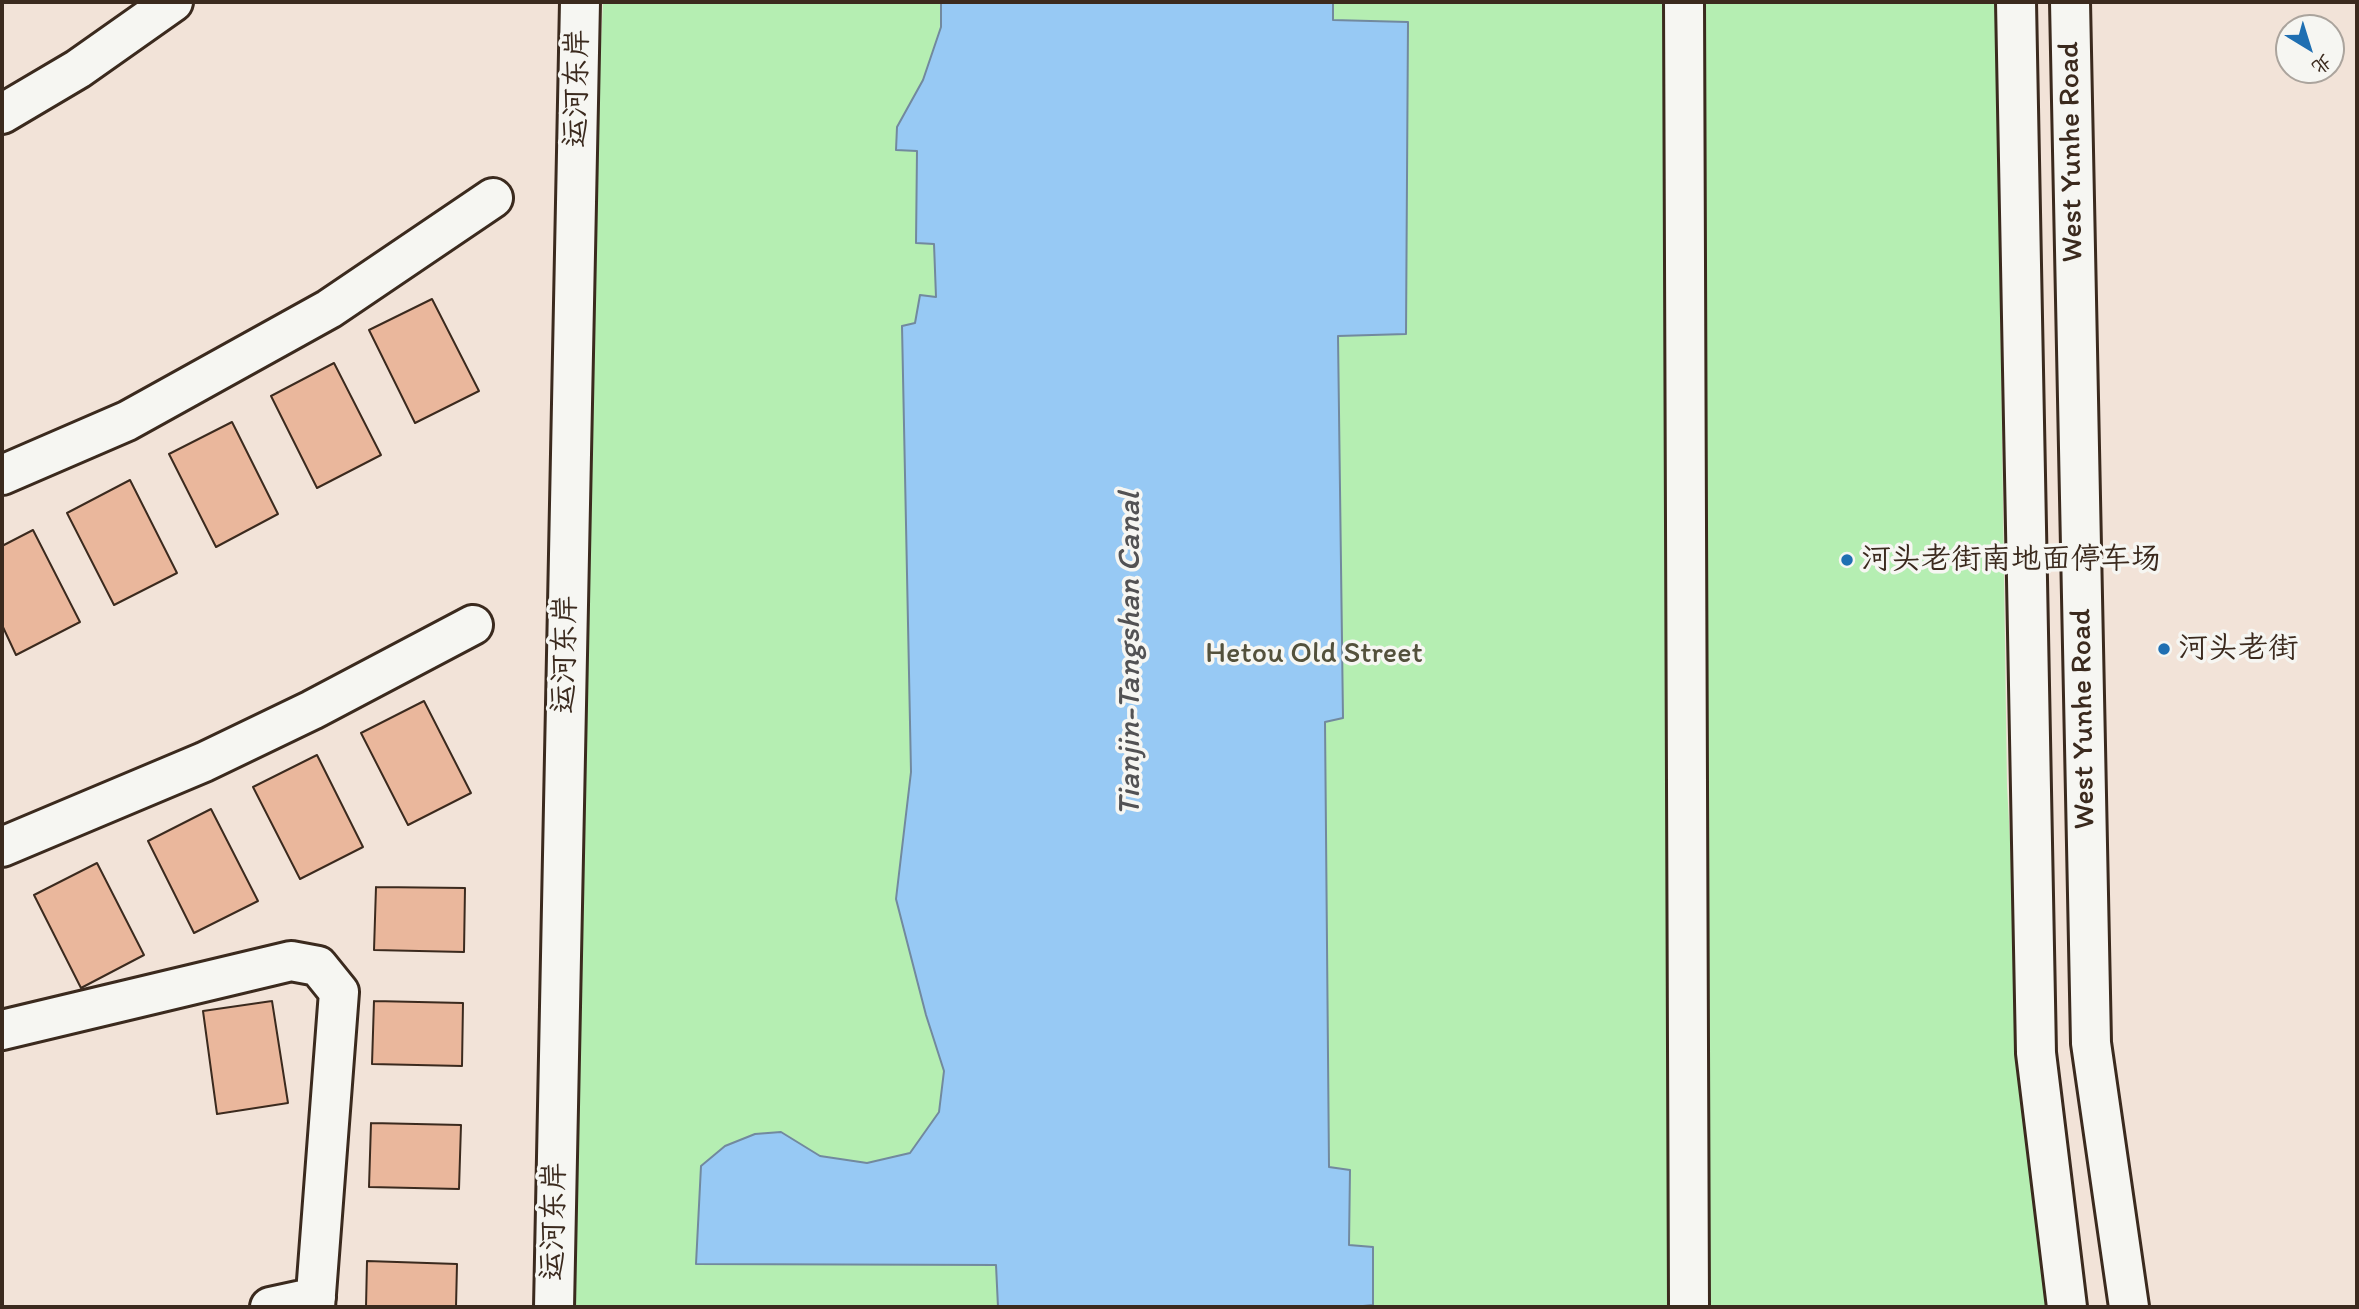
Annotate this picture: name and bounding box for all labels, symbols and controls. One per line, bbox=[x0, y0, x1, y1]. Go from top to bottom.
north arrow bbox=[2275, 14, 2345, 84]
street label: 运河东岸 bbox=[559, 28, 597, 148]
street label: West Yunhe Road bbox=[2052, 41, 2092, 263]
text: 北 bbox=[2307, 49, 2337, 79]
water label: Tianjin-Tangshan Canal bbox=[1112, 492, 1150, 816]
place label: 河头老街南地面停车场 bbox=[1861, 542, 2161, 578]
marker: 河头老街南地面停车场 bbox=[1839, 552, 1855, 568]
street label: 运河东岸 bbox=[547, 594, 585, 714]
street label: West Yunhe Road bbox=[2064, 608, 2104, 830]
place label: 河头老街 bbox=[2178, 631, 2298, 667]
park label: Hetou Old Street bbox=[1205, 636, 1423, 672]
marker: 河头老街 bbox=[2156, 641, 2172, 657]
street label: 运河东岸 bbox=[536, 1161, 574, 1281]

